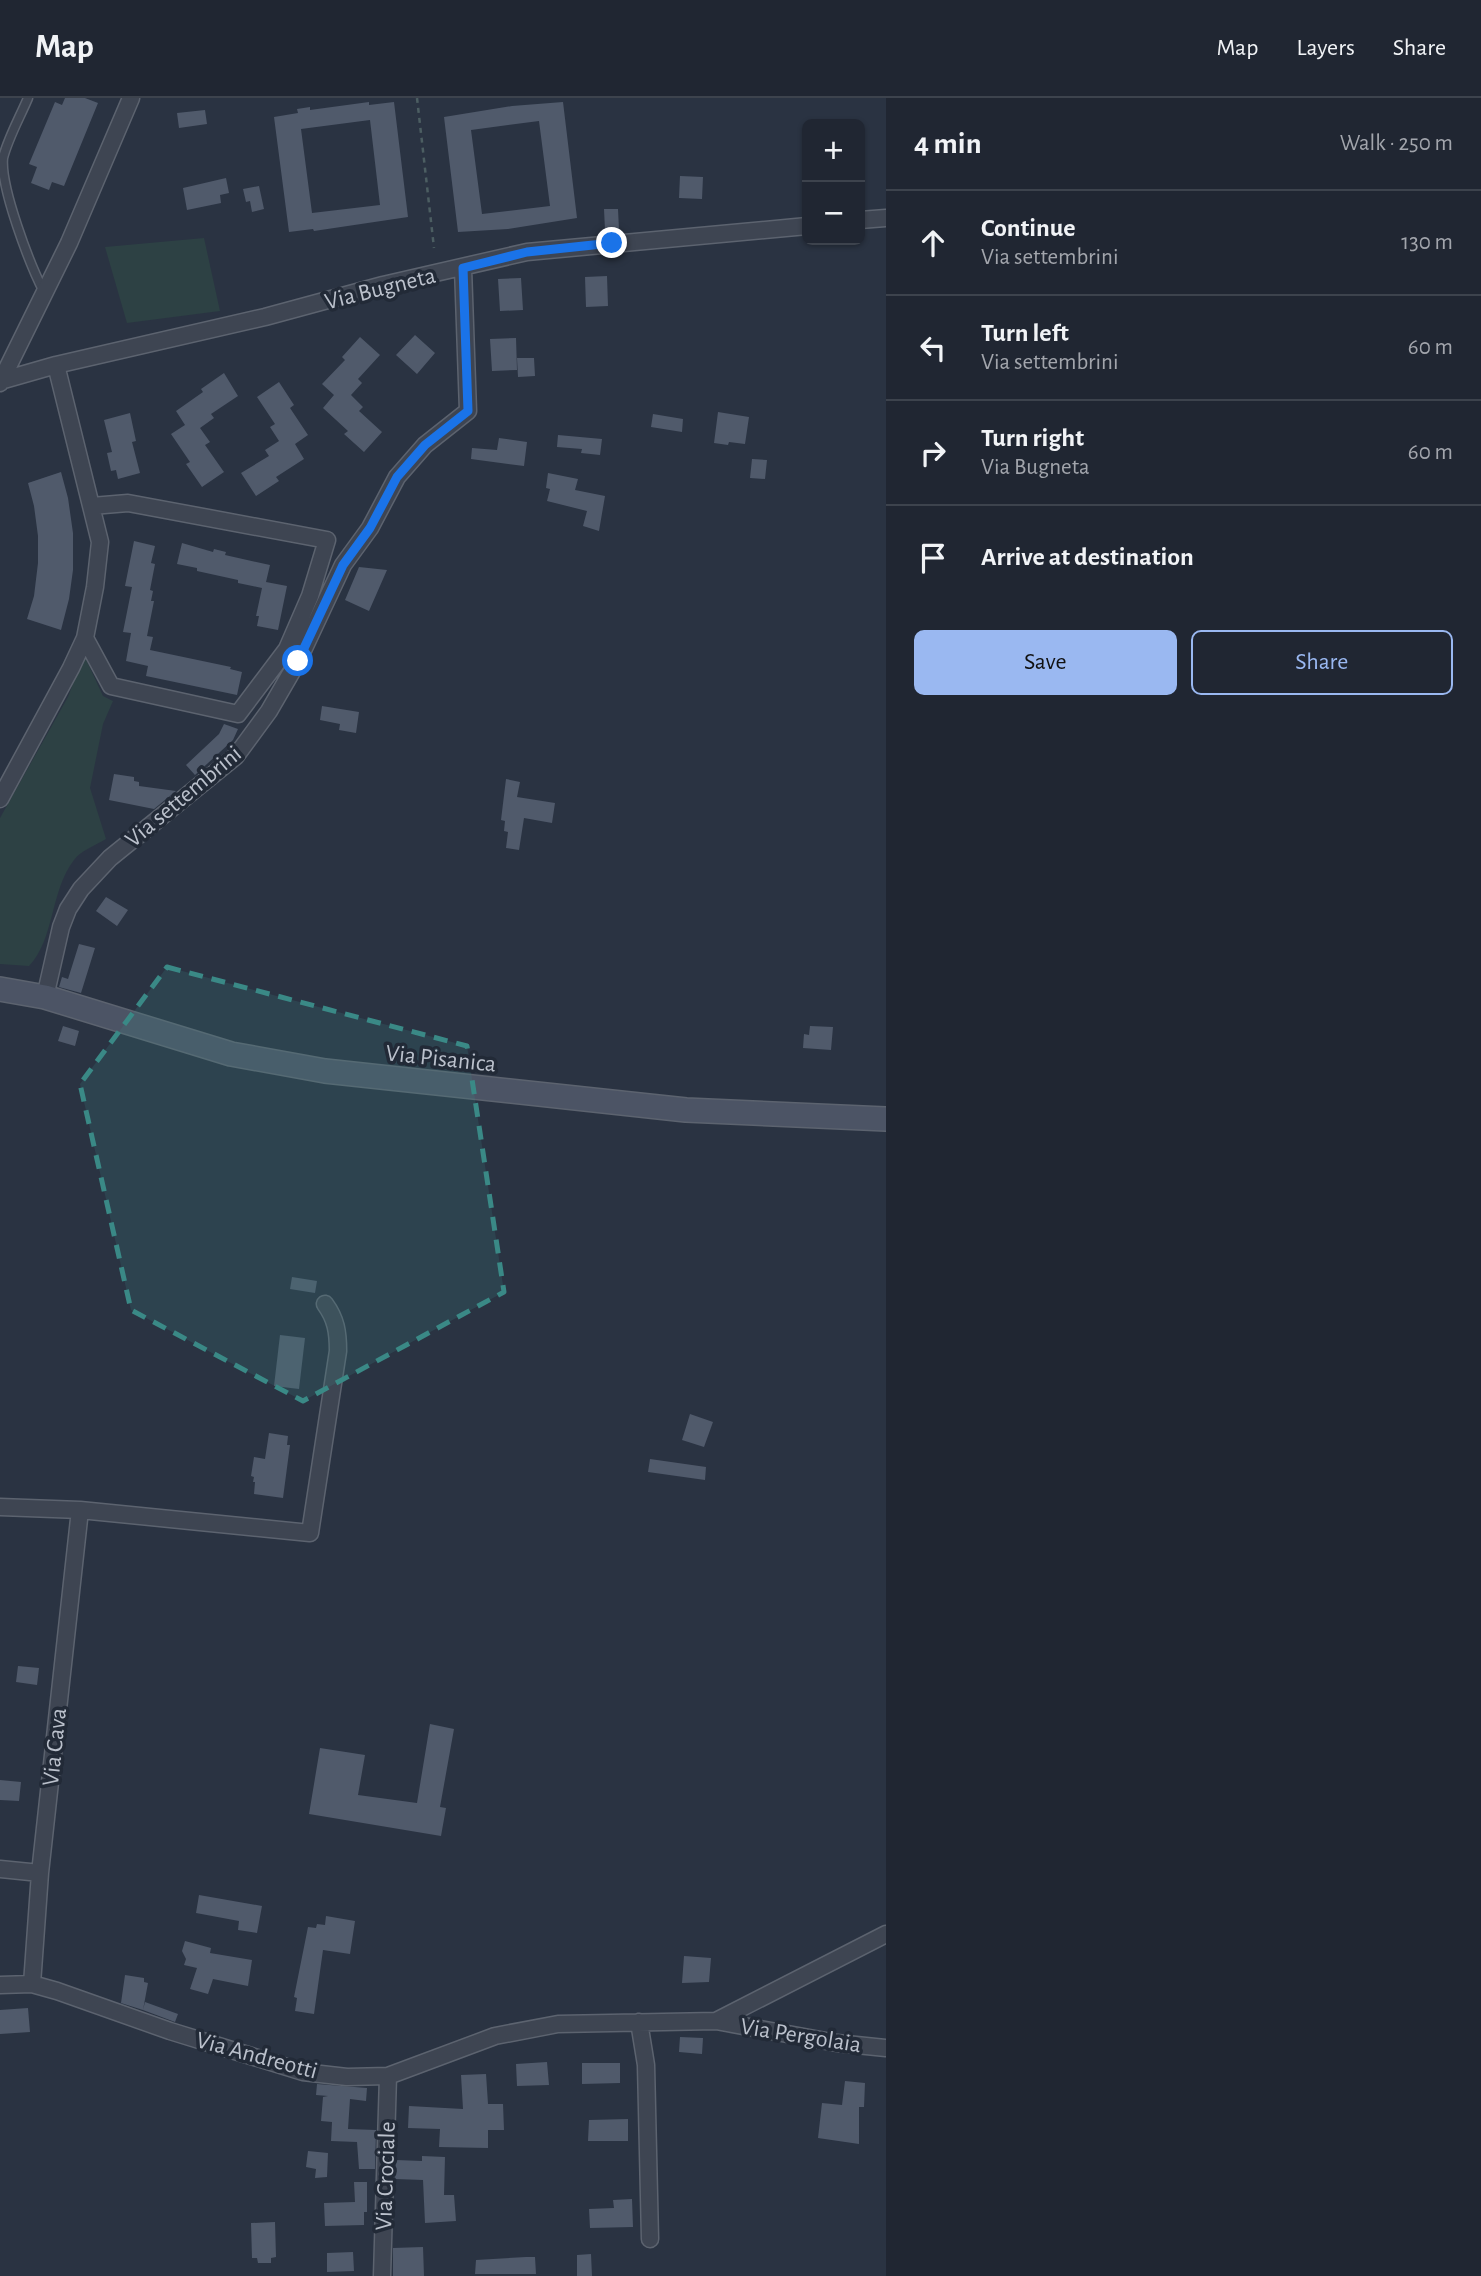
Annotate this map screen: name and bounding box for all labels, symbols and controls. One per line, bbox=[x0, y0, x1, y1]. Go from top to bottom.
text: Map bbox=[35, 31, 94, 64]
text: Map bbox=[1216, 36, 1258, 60]
text: Layers bbox=[1296, 36, 1355, 60]
text: Share bbox=[1393, 36, 1446, 60]
map controls bbox=[802, 119, 865, 245]
button: + bbox=[802, 119, 865, 182]
text: 4 min bbox=[914, 129, 982, 159]
text: Walk · 250 m bbox=[1340, 132, 1453, 155]
button: − bbox=[802, 182, 865, 245]
text: Continue bbox=[981, 215, 1076, 241]
icon: ahead bbox=[914, 224, 952, 262]
route end bbox=[596, 227, 627, 258]
text: 130 m bbox=[1401, 231, 1453, 254]
text: Via settembrini bbox=[981, 246, 1118, 269]
street label: Via Bugneta bbox=[322, 264, 438, 314]
text: Turn left bbox=[981, 320, 1069, 346]
icon: left bbox=[914, 329, 952, 367]
text: 60 m bbox=[1408, 336, 1453, 359]
text: Via settembrini bbox=[981, 351, 1118, 374]
text: Turn right bbox=[981, 425, 1084, 451]
icon: right bbox=[914, 434, 952, 472]
text: 60 m bbox=[1408, 441, 1453, 464]
text: Via Bugneta bbox=[981, 456, 1090, 479]
icon: arrive bbox=[914, 539, 952, 577]
text: Arrive at destination bbox=[981, 544, 1194, 570]
button: Save bbox=[914, 630, 1177, 695]
button: Share bbox=[1191, 630, 1453, 695]
route start bbox=[282, 645, 313, 676]
street label: Via settembrini bbox=[121, 741, 246, 852]
street label: Via Pisanica bbox=[385, 1041, 497, 1077]
street label: Via Cava bbox=[39, 1707, 71, 1787]
street label: Via Pergolaia bbox=[739, 2015, 863, 2057]
street label: Via Andreotti bbox=[193, 2028, 320, 2084]
street label: Via Crociale bbox=[372, 2121, 400, 2231]

